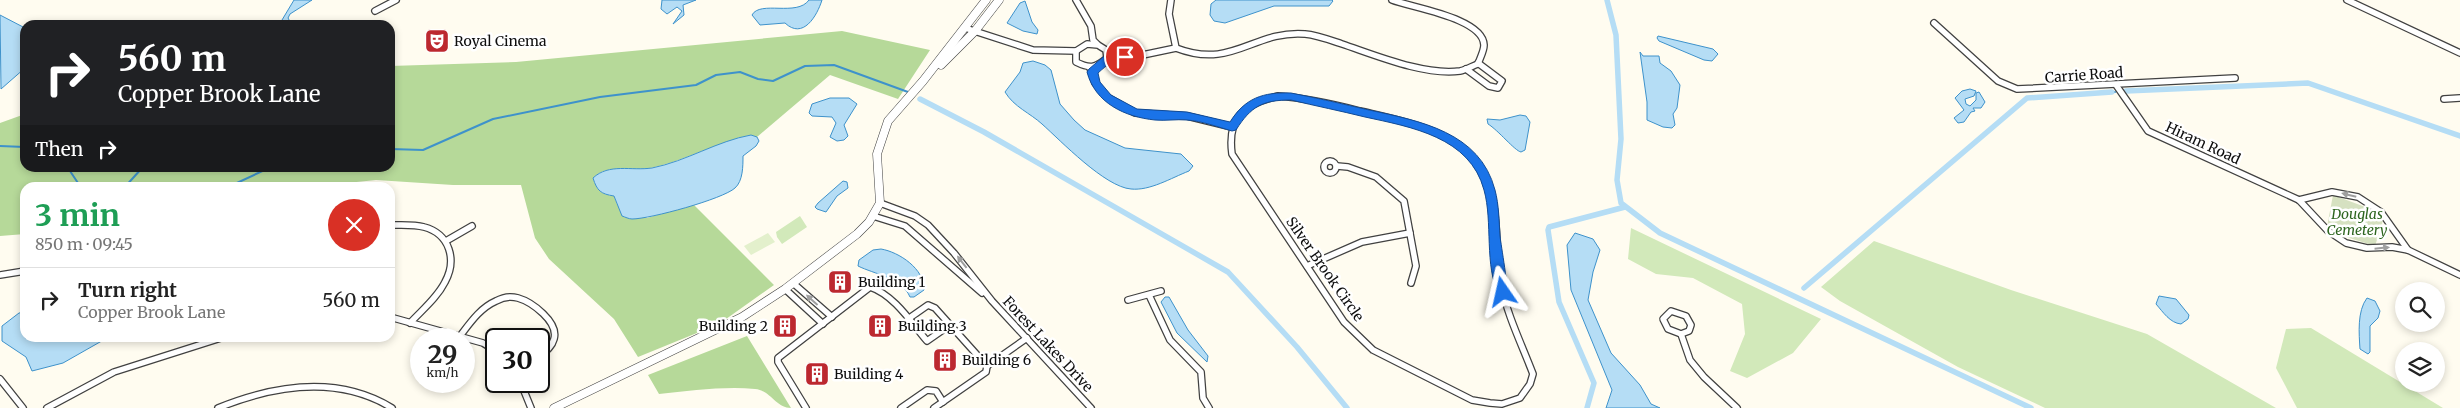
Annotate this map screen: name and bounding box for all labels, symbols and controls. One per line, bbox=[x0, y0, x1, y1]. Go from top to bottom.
theatre icon: Royal Cinema bbox=[424, 28, 450, 54]
place label: Royal Cinema bbox=[454, 32, 547, 50]
pin bbox=[1104, 36, 1146, 78]
text: 560 m bbox=[118, 37, 226, 81]
icon: right bbox=[35, 40, 100, 105]
icon: arrive bbox=[1111, 43, 1139, 71]
street label: Carrie Road bbox=[2044, 63, 2124, 87]
text: Copper Brook Lane bbox=[118, 80, 321, 108]
street label: Hiram Road bbox=[2163, 118, 2244, 168]
icon: right bbox=[93, 135, 121, 163]
text: Then bbox=[35, 137, 83, 161]
one-way arrow bbox=[2341, 191, 2356, 199]
text: 3 min bbox=[35, 196, 120, 234]
button: close bbox=[328, 199, 380, 251]
park label: Douglas Cemetery bbox=[2326, 205, 2388, 239]
street label: Silver Brook Circle bbox=[1282, 213, 1368, 325]
text: 850 m · 09:45 bbox=[35, 234, 133, 254]
one-way arrow bbox=[2375, 244, 2391, 252]
one-way arrow bbox=[956, 256, 967, 269]
position arrow bbox=[1476, 265, 1528, 317]
building icon: Building 1 bbox=[827, 269, 853, 295]
place label: Building 1 bbox=[858, 273, 925, 291]
text: Turn right bbox=[78, 278, 177, 302]
map controls bbox=[2395, 282, 2445, 392]
button: search bbox=[2395, 282, 2445, 332]
icon: right bbox=[35, 286, 63, 314]
text: 560 m bbox=[322, 288, 380, 312]
street label: Forest Lakes Drive bbox=[999, 292, 1097, 396]
one-way arrow bbox=[807, 294, 819, 306]
text: Copper Brook Lane bbox=[78, 302, 225, 322]
building icon: Building 2 bbox=[772, 313, 798, 339]
building icon: Building 3 bbox=[867, 313, 893, 339]
place label: Building 2 bbox=[699, 317, 768, 335]
place label: Building 3 bbox=[898, 317, 967, 335]
speed limit sign: 30 bbox=[485, 328, 550, 393]
text: 29 bbox=[428, 338, 457, 370]
button: layers bbox=[2395, 342, 2445, 392]
building icon: Building 6 bbox=[932, 347, 958, 373]
place label: Building 6 bbox=[962, 351, 1031, 369]
building icon: Building 4 bbox=[804, 361, 830, 387]
text: km/h bbox=[427, 365, 458, 380]
place label: Building 4 bbox=[834, 365, 904, 383]

